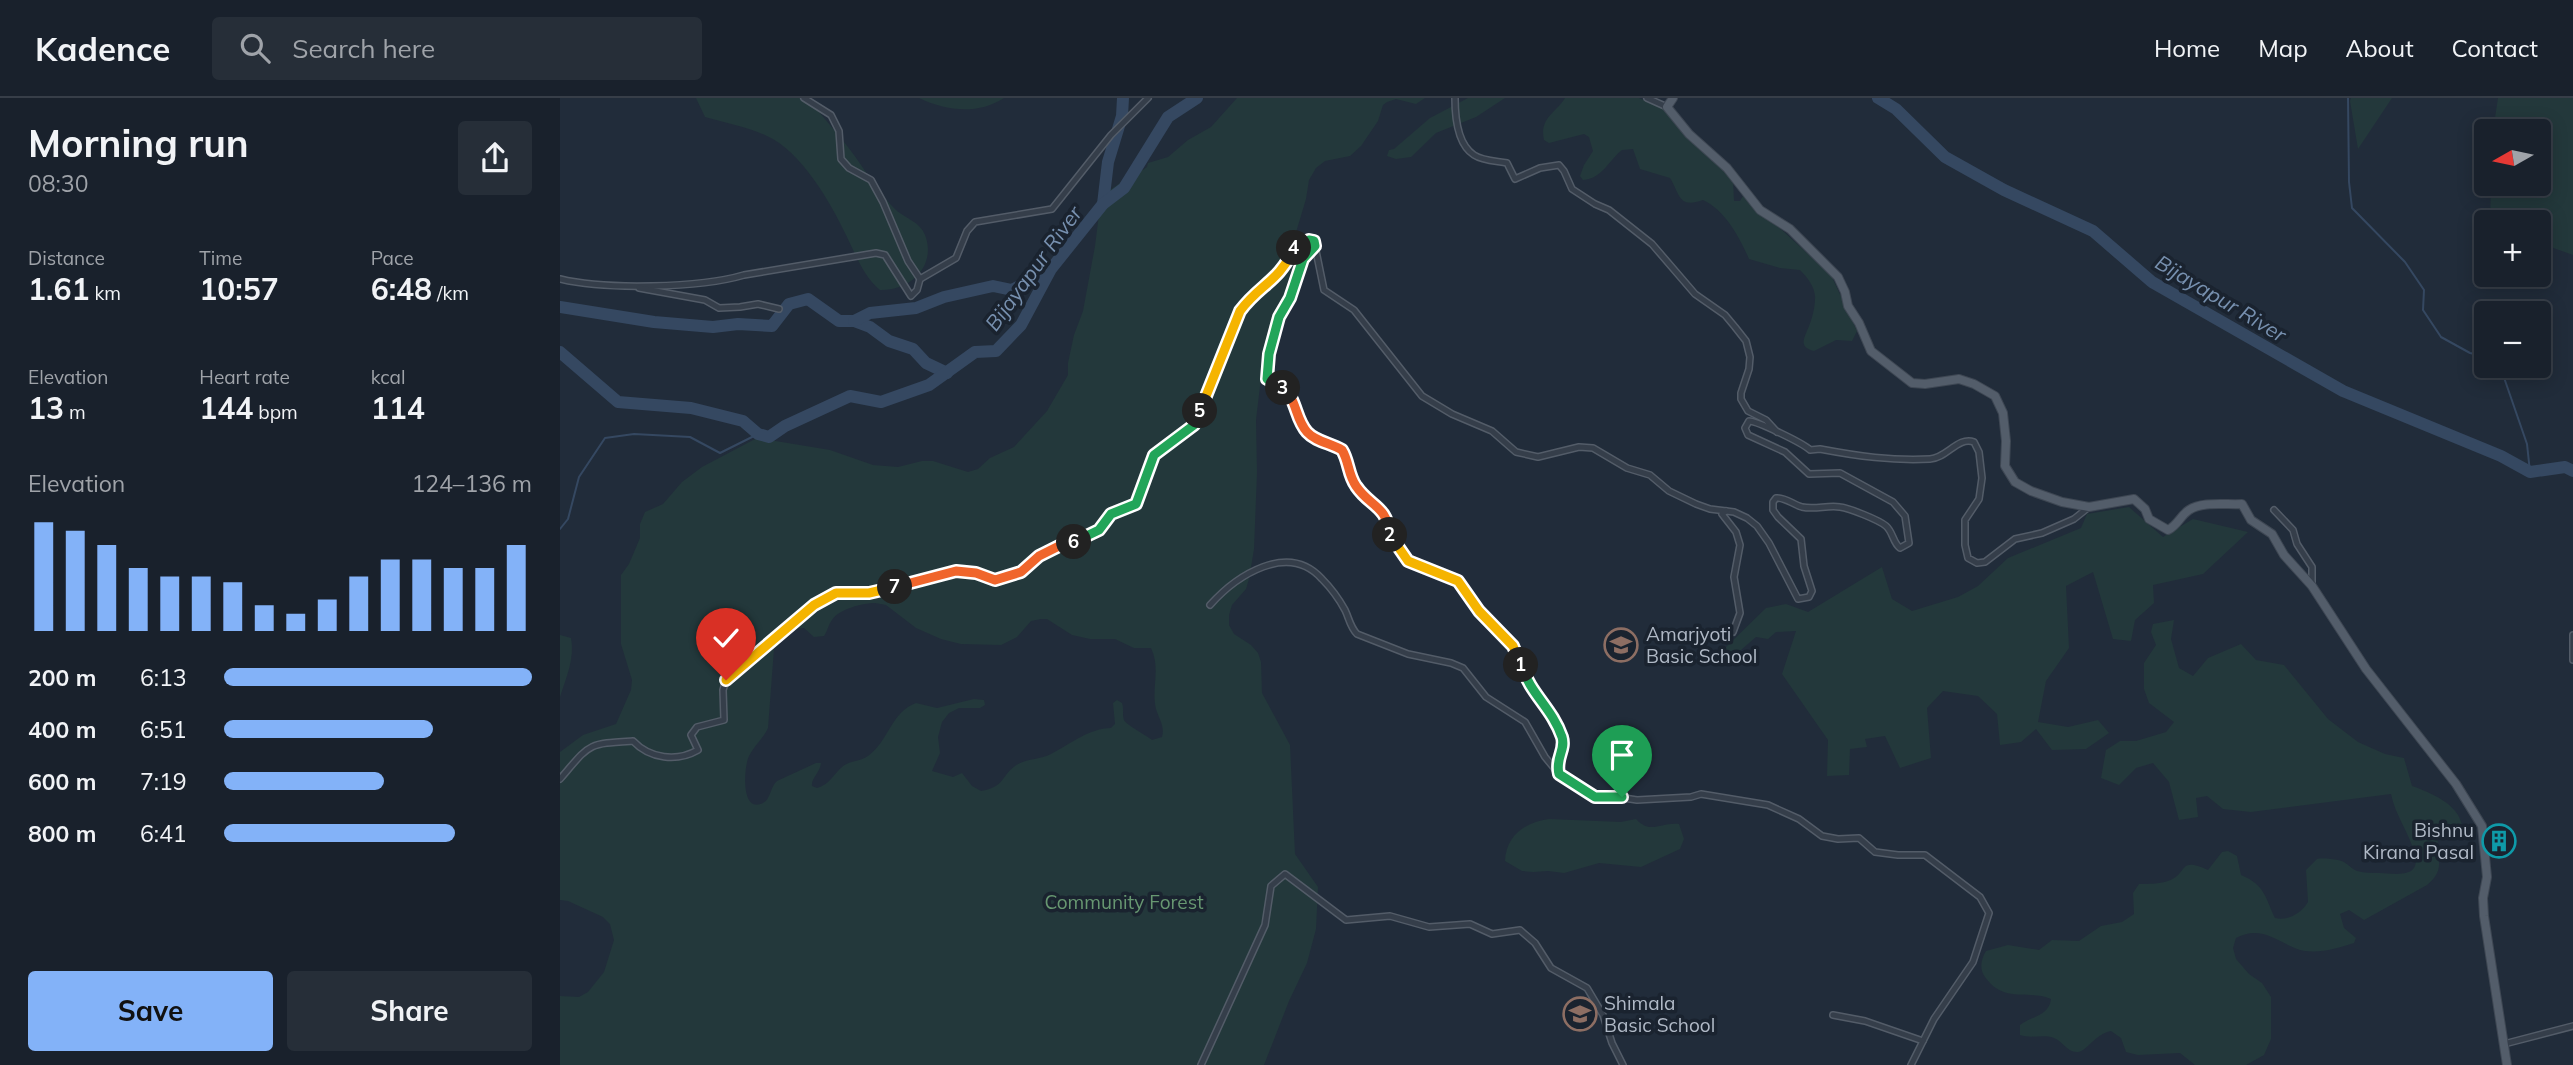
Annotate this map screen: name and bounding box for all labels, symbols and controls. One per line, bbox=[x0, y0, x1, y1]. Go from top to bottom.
search box bbox=[212, 17, 702, 80]
text: Kadence bbox=[35, 28, 170, 69]
icon: search bbox=[236, 29, 274, 67]
text: Search here bbox=[292, 32, 435, 65]
text: Home bbox=[2154, 33, 2220, 63]
text: Map bbox=[2258, 33, 2308, 63]
text: About bbox=[2346, 33, 2414, 63]
text: Contact bbox=[2452, 33, 2538, 63]
text: Morning run bbox=[28, 119, 249, 167]
north arrow bbox=[2474, 119, 2552, 196]
map controls bbox=[2474, 119, 2551, 378]
button: share bbox=[458, 121, 532, 195]
text: 08:30 bbox=[28, 169, 88, 198]
water label: Bijayapur River bbox=[979, 200, 1088, 335]
button: + bbox=[2474, 210, 2551, 287]
pin: 4 bbox=[1276, 230, 1312, 266]
text: 4 bbox=[1288, 235, 1299, 259]
text: Distance bbox=[28, 246, 105, 270]
text: Time bbox=[199, 246, 242, 270]
text: Pace bbox=[371, 246, 414, 270]
water label: Bijayapur River bbox=[2151, 249, 2292, 348]
text: 1.61 bbox=[28, 270, 89, 308]
text: 10:57 bbox=[199, 270, 279, 308]
text: 6:48 bbox=[371, 270, 432, 308]
text: km bbox=[89, 281, 121, 305]
text: /km bbox=[432, 281, 469, 305]
button: − bbox=[2474, 301, 2551, 378]
text: Elevation bbox=[28, 365, 108, 389]
text: Heart rate bbox=[199, 365, 290, 389]
text: kcal bbox=[371, 365, 405, 389]
pin: 3 bbox=[1266, 370, 1300, 406]
text: 3 bbox=[1277, 375, 1288, 399]
text: 13 bbox=[28, 389, 64, 427]
text: 144 bbox=[199, 389, 253, 427]
text: 114 bbox=[371, 389, 425, 427]
pin: 5 bbox=[1182, 394, 1218, 428]
text: 5 bbox=[1194, 398, 1205, 422]
text: m bbox=[64, 400, 86, 424]
text: bpm bbox=[253, 400, 298, 424]
text: Elevation bbox=[28, 469, 125, 498]
text: 124–136 m bbox=[411, 469, 532, 498]
pin: 2 bbox=[1372, 518, 1408, 552]
text: 2 bbox=[1384, 522, 1395, 546]
pin: 6 bbox=[1056, 524, 1092, 560]
text: 6 bbox=[1068, 529, 1079, 553]
pin: 7 bbox=[878, 570, 912, 604]
text: 7 bbox=[889, 574, 900, 598]
pin bbox=[696, 608, 756, 680]
icon: check bbox=[707, 619, 745, 657]
place label: Amarjyoti Basic School bbox=[1646, 622, 1757, 668]
school or university icon: Amarjyoti Basic School bbox=[1602, 626, 1640, 664]
pin: 1 bbox=[1504, 648, 1538, 682]
text: 1 bbox=[1515, 652, 1526, 676]
text: 200 m bbox=[28, 663, 96, 692]
text: 6:13 bbox=[140, 663, 187, 692]
text: 400 m bbox=[28, 715, 96, 744]
text: 6:51 bbox=[140, 715, 187, 744]
pin bbox=[1592, 725, 1652, 797]
icon: arrive bbox=[1603, 736, 1641, 774]
text: 600 m bbox=[28, 767, 96, 796]
text: 7:19 bbox=[140, 767, 187, 796]
place label: Bishnu Kirana Pasal bbox=[2363, 818, 2474, 864]
text: 800 m bbox=[28, 819, 96, 848]
text: 6:41 bbox=[140, 819, 187, 848]
building icon: Bishnu Kirana Pasal bbox=[2480, 822, 2518, 860]
park label: Community Forest bbox=[1044, 890, 1204, 914]
button: Save bbox=[28, 971, 273, 1051]
button: Share bbox=[287, 971, 532, 1051]
place label: Shimala Basic School bbox=[1604, 991, 1715, 1037]
school or university icon: Shimala Basic School bbox=[1561, 995, 1599, 1033]

